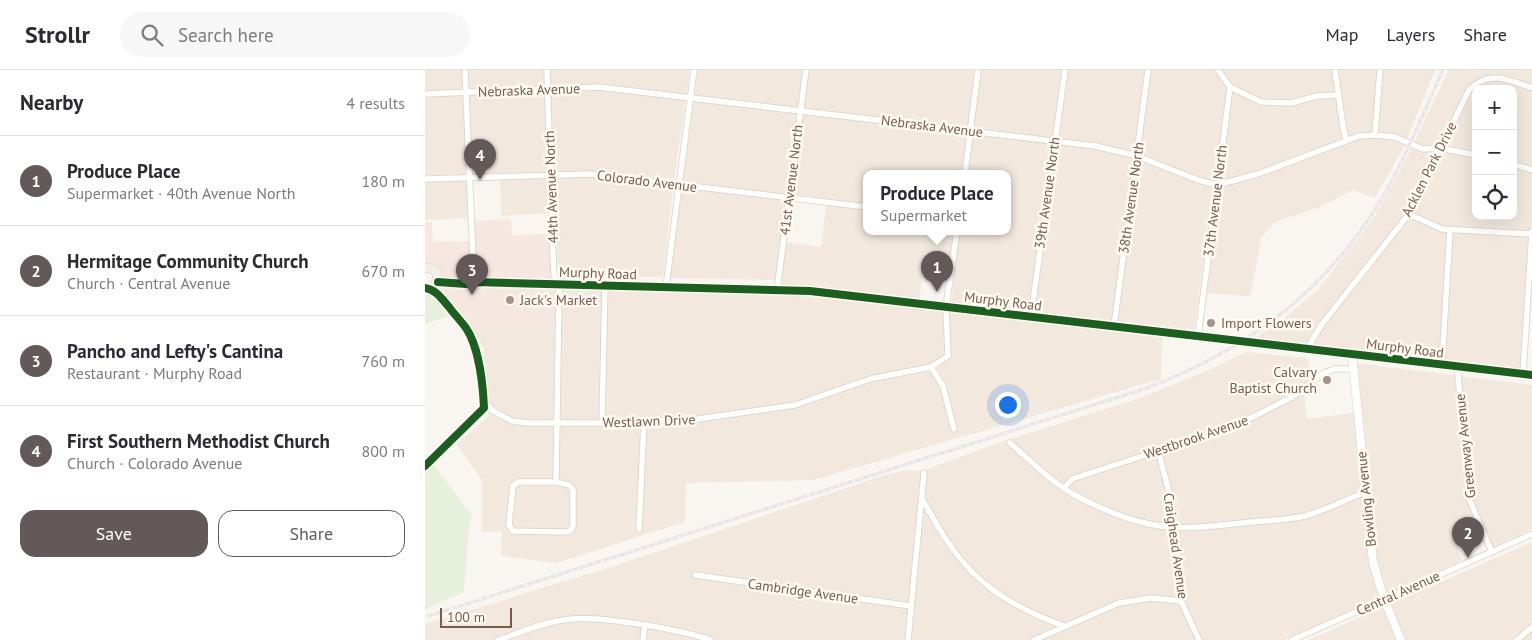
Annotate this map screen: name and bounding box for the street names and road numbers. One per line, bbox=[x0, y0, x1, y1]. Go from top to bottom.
street label: Nebraska Avenue bbox=[478, 79, 580, 101]
street label: Nebraska Avenue bbox=[880, 111, 984, 141]
street label: Acklen Park Drive bbox=[1397, 119, 1461, 219]
street label: 41st Avenue North bbox=[775, 124, 807, 236]
street label: 44th Avenue North bbox=[540, 130, 562, 244]
street label: 39th Avenue North bbox=[1030, 136, 1064, 250]
street label: 38th Avenue North bbox=[1114, 141, 1148, 255]
street label: 37th Avenue North bbox=[1199, 144, 1231, 258]
street label: Colorado Avenue bbox=[596, 166, 698, 196]
street label: Murphy Road bbox=[559, 263, 637, 283]
street label: Murphy Road bbox=[963, 287, 1043, 315]
street label: Murphy Road bbox=[1365, 334, 1445, 362]
street label: Greenway Avenue bbox=[1451, 393, 1479, 499]
street label: Westlawn Drive bbox=[602, 410, 696, 432]
street label: Westbrook Avenue bbox=[1141, 411, 1251, 463]
street label: Bowling Avenue bbox=[1352, 450, 1380, 548]
street label: Craighead Avenue bbox=[1160, 492, 1192, 600]
street label: Central Avenue bbox=[1353, 567, 1443, 619]
street label: Cambridge Avenue bbox=[747, 574, 859, 608]

